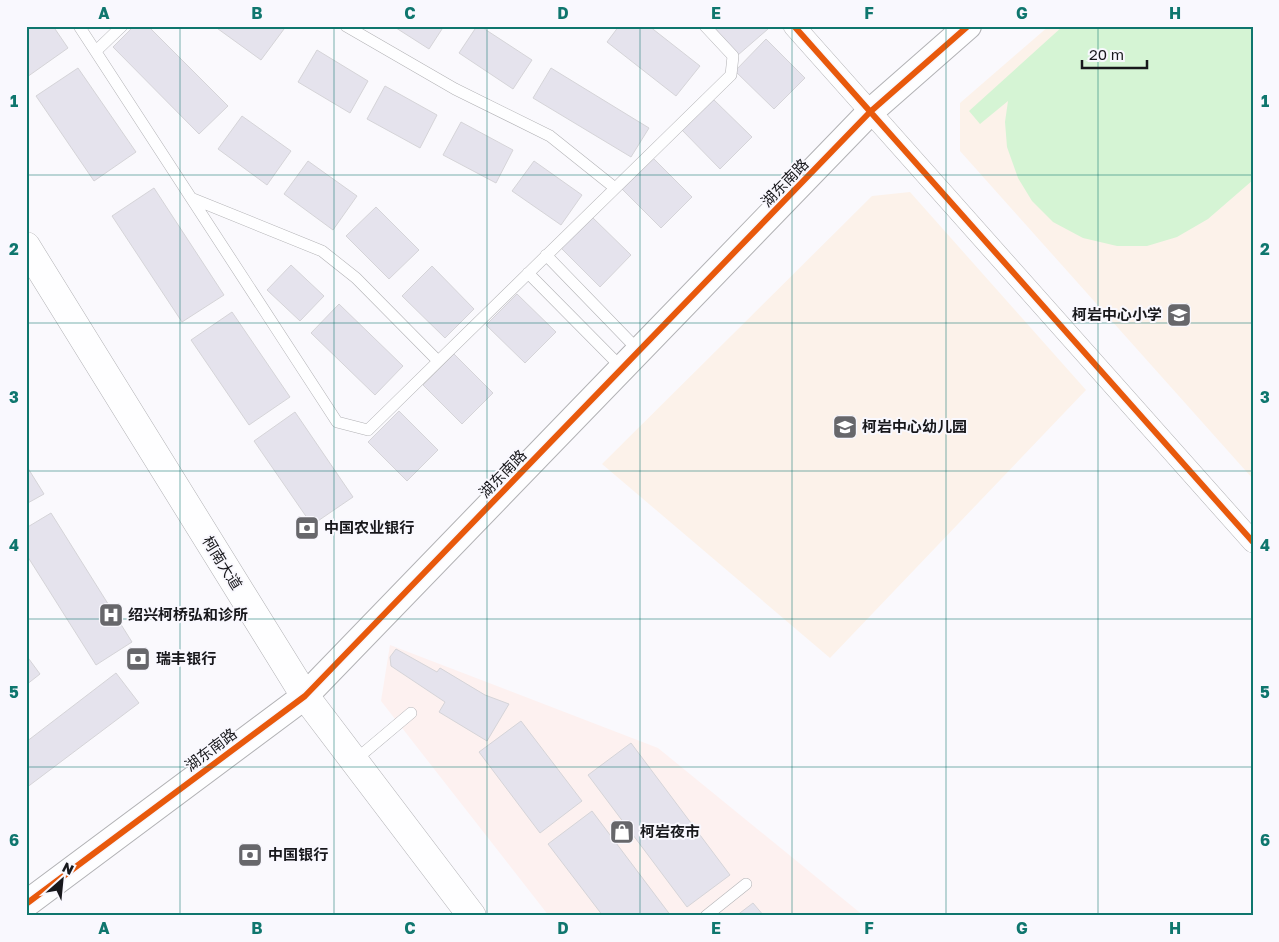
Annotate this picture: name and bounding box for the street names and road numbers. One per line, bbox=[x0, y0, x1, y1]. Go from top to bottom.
street label: 湖东南路 bbox=[757, 154, 812, 210]
street label: 湖东南路 bbox=[475, 445, 530, 501]
street label: 柯南大道 bbox=[199, 532, 246, 593]
street label: 湖东南路 bbox=[181, 724, 240, 774]

